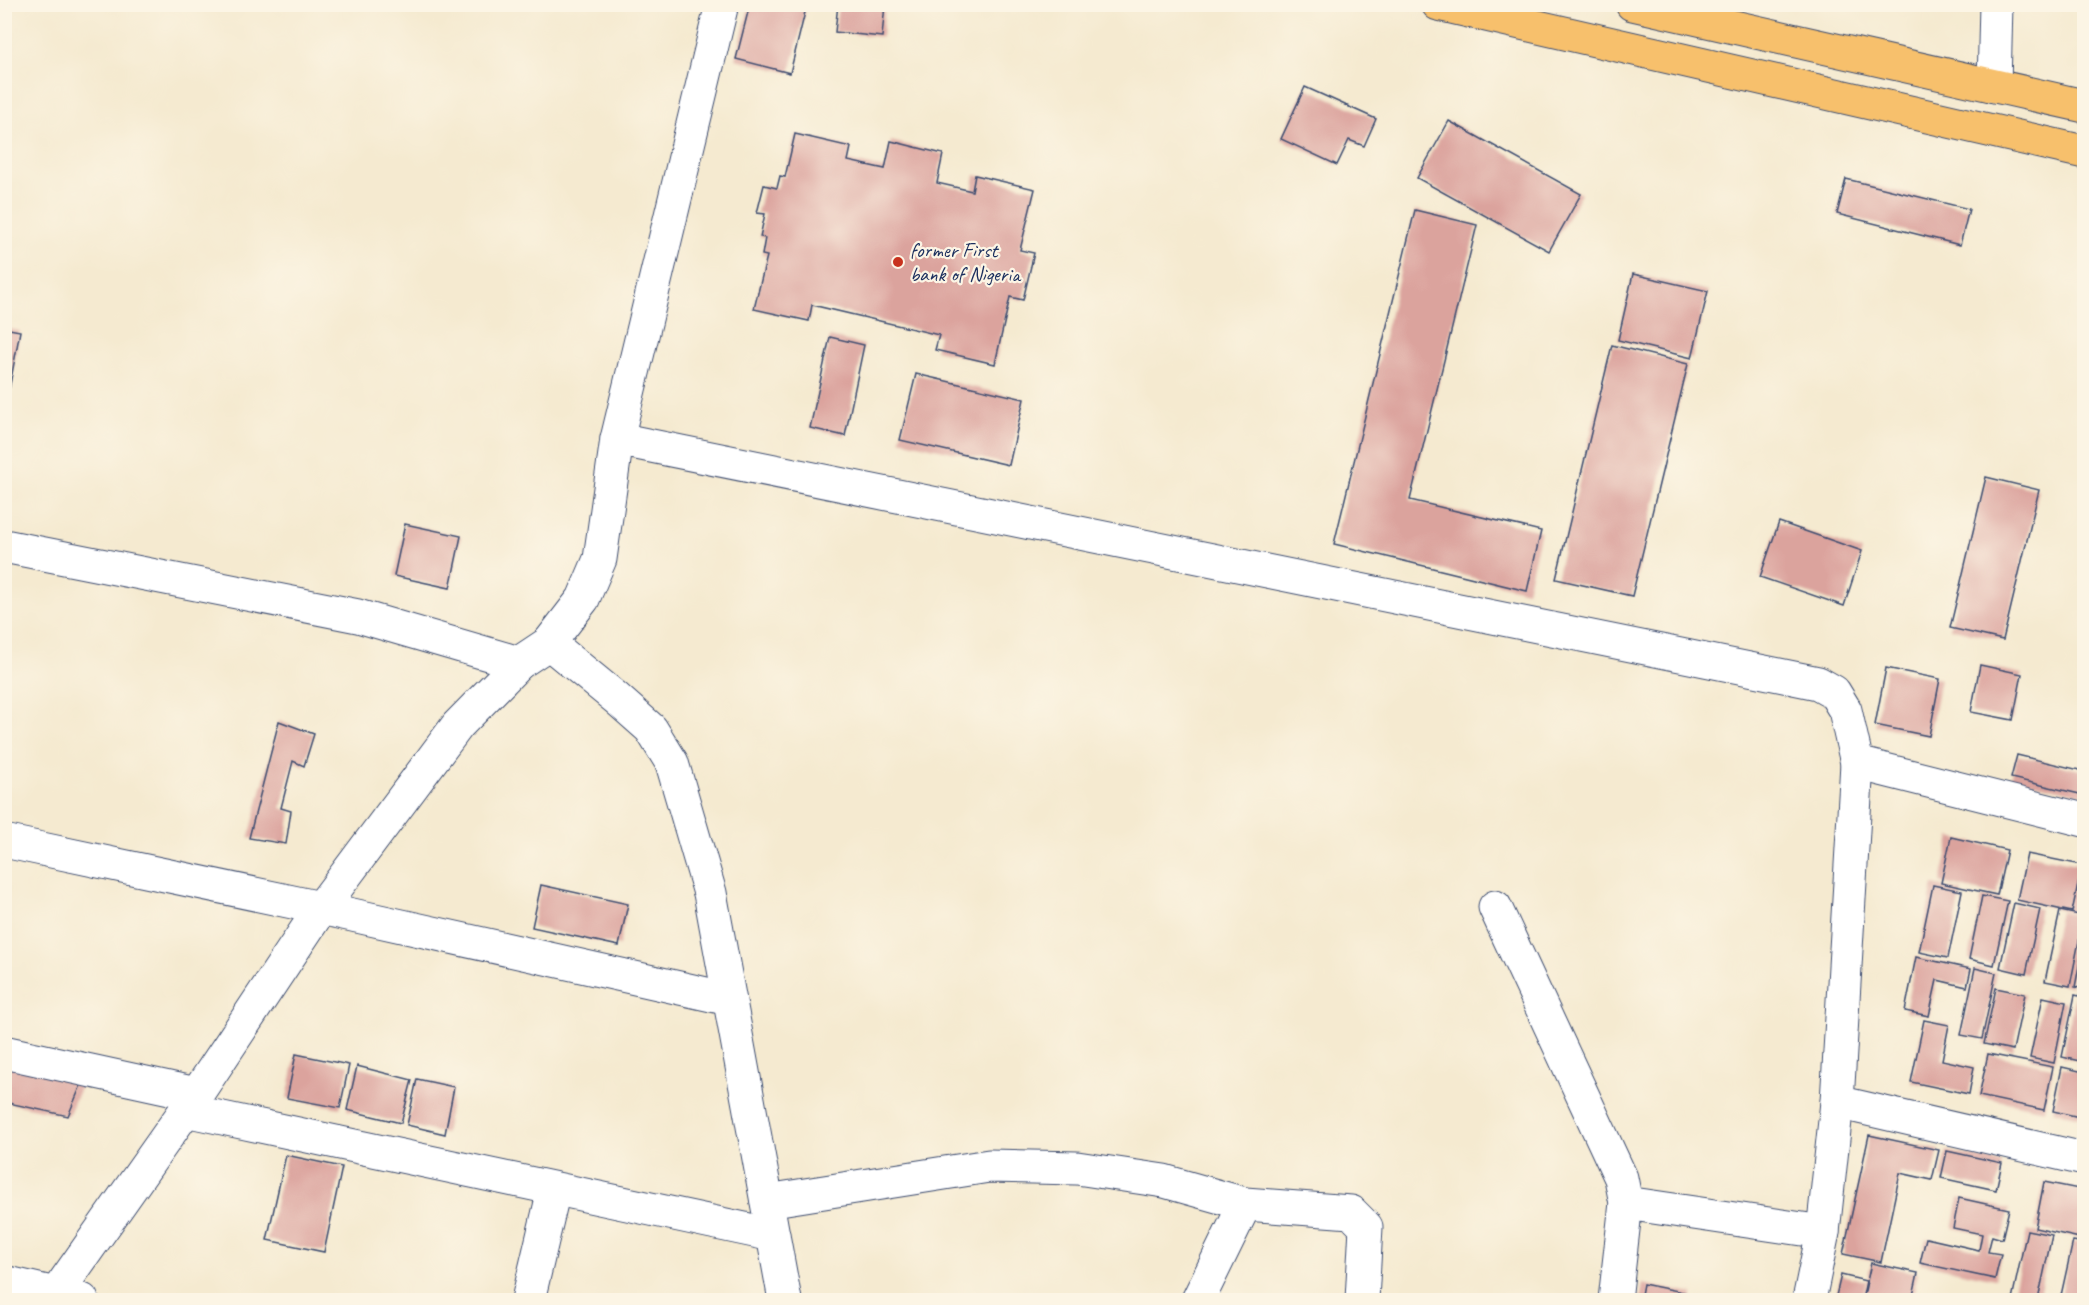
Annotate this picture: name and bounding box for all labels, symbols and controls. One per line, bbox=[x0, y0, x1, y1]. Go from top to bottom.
place label: former First bank of Nigeria bbox=[910, 237, 1022, 287]
marker: former First bank of Nigeria bbox=[891, 255, 905, 269]

